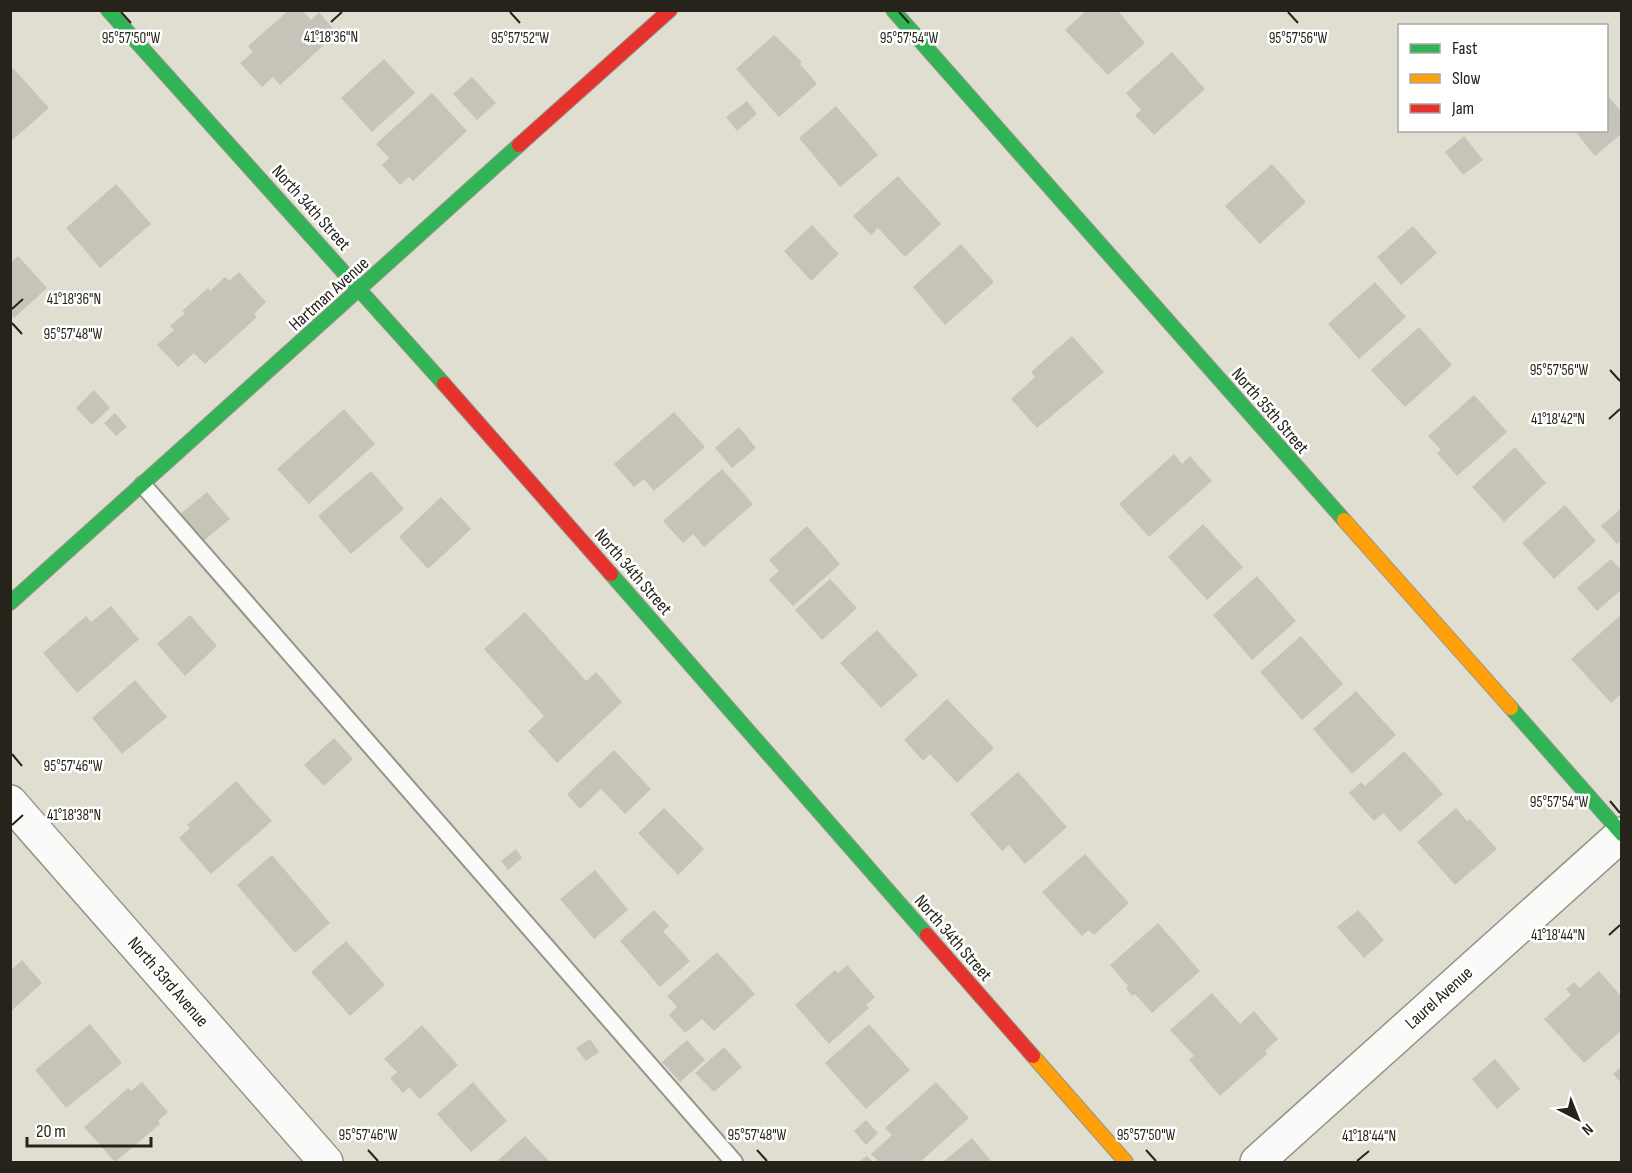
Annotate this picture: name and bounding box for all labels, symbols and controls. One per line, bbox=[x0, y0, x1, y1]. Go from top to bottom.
legend bbox=[1398, 24, 1608, 132]
text: 41°18'36"N bbox=[304, 28, 358, 47]
text: 95°57'50"W bbox=[102, 29, 161, 48]
text: 95°57'52"W bbox=[491, 29, 549, 48]
text: 95°57'54"W bbox=[880, 29, 938, 48]
text: 95°57'56"W bbox=[1269, 29, 1328, 48]
text: Fast bbox=[1452, 38, 1478, 59]
text: Slow bbox=[1452, 68, 1481, 89]
text: Jam bbox=[1451, 98, 1474, 119]
street label: North 34th Street bbox=[267, 161, 355, 255]
street label: Hartman Avenue bbox=[285, 253, 373, 335]
text: 41°18'36"N bbox=[47, 290, 101, 309]
text: 95°57'48"W bbox=[44, 325, 103, 344]
text: 95°57'56"W bbox=[1530, 361, 1589, 380]
street label: North 35th Street bbox=[1227, 364, 1313, 459]
text: 41°18'42"N bbox=[1531, 410, 1585, 429]
street label: North 34th Street bbox=[590, 525, 676, 620]
text: 95°57'46"W bbox=[44, 757, 103, 776]
text: 95°57'54"W bbox=[1530, 793, 1588, 812]
text: 41°18'38"N bbox=[47, 806, 101, 825]
street label: North 34th Street bbox=[910, 891, 996, 986]
text: 41°18'44"N bbox=[1531, 926, 1585, 945]
street label: North 33rd Avenue bbox=[123, 933, 213, 1031]
street label: Laurel Avenue bbox=[1401, 962, 1477, 1034]
north arrow bbox=[1548, 1089, 1608, 1149]
scale bar bbox=[27, 1110, 152, 1148]
text: N bbox=[1578, 1119, 1597, 1139]
text: 20 m bbox=[36, 1121, 66, 1142]
text: 95°57'46"W bbox=[339, 1126, 398, 1145]
text: 95°57'48"W bbox=[728, 1126, 787, 1145]
text: 95°57'50"W bbox=[1117, 1126, 1176, 1145]
text: 41°18'44"N bbox=[1342, 1127, 1396, 1146]

